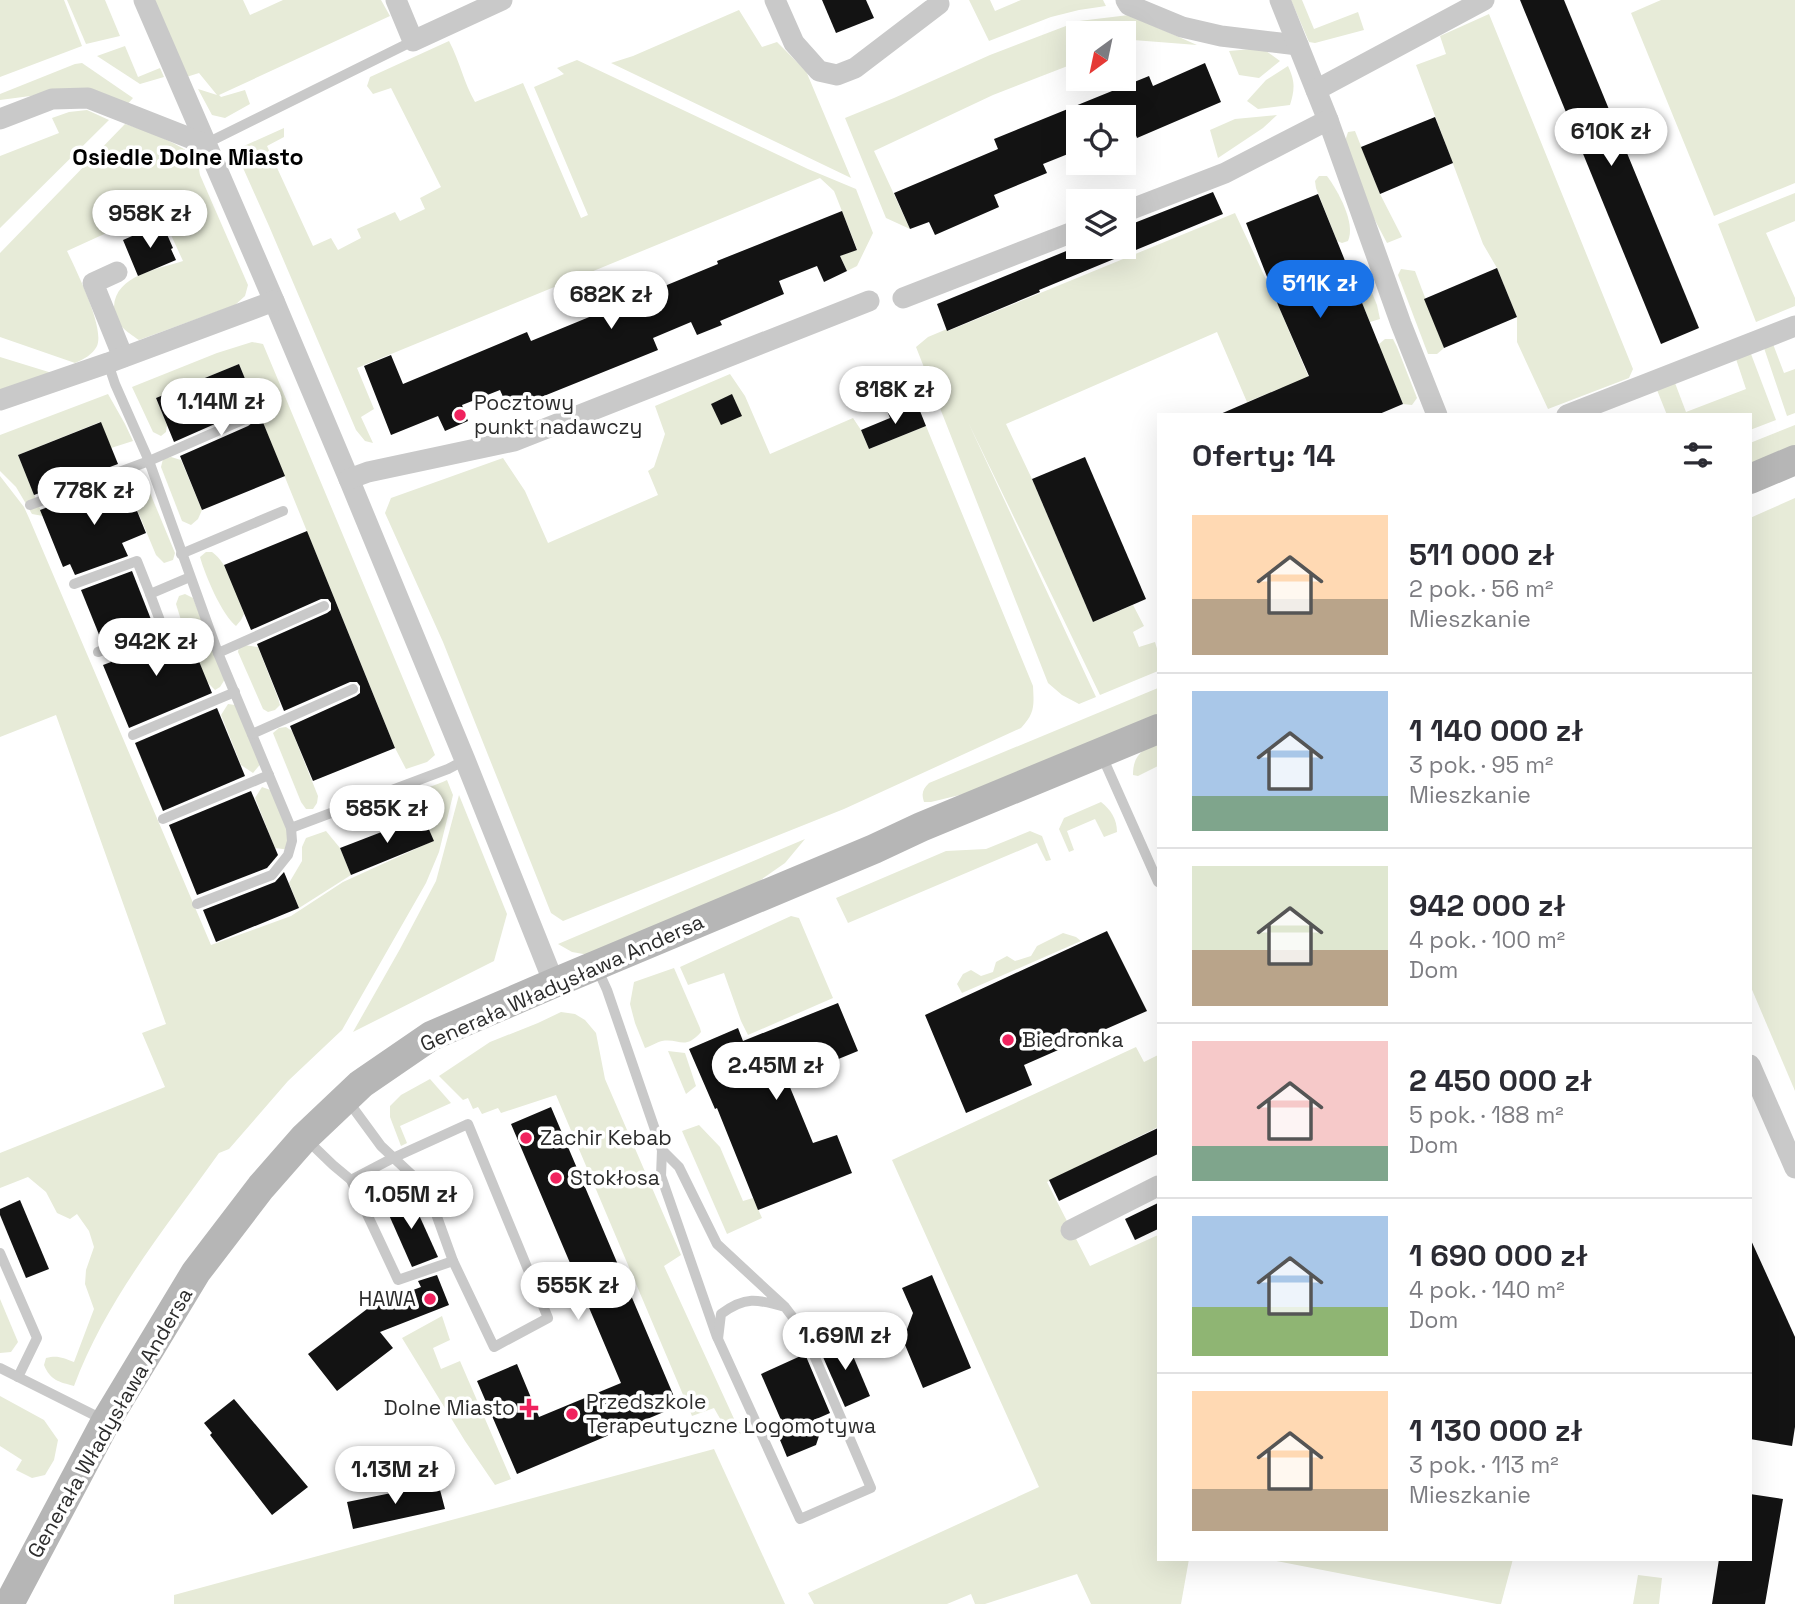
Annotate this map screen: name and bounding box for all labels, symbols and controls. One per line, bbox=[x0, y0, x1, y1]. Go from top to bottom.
north arrow bbox=[1066, 21, 1136, 91]
map controls bbox=[1066, 21, 1136, 259]
button: locate bbox=[1066, 105, 1136, 175]
pin: 610K zł bbox=[1546, 108, 1676, 168]
text: 610K zł bbox=[1571, 116, 1651, 146]
district label: Osiedle Dolne Miasto bbox=[72, 142, 304, 172]
button: layers bbox=[1066, 189, 1136, 259]
pin: 958K zł bbox=[85, 190, 215, 250]
text: 958K zł bbox=[108, 198, 192, 228]
pin: 511K zł bbox=[1255, 260, 1385, 320]
text: 511K zł bbox=[1282, 268, 1358, 298]
pin: 682K zł bbox=[546, 272, 676, 331]
text: 682K zł bbox=[569, 279, 653, 309]
pin: 818K zł bbox=[830, 366, 960, 426]
text: 818K zł bbox=[855, 374, 935, 404]
pin: 1.14M zł bbox=[149, 378, 293, 438]
text: 1.14M zł bbox=[177, 386, 265, 416]
place label: Pocztowy punkt nadawczy bbox=[474, 389, 642, 440]
marker: Pocztowy punkt nadawczy bbox=[452, 407, 468, 423]
text: Oferty: 14 bbox=[1192, 436, 1335, 475]
icon: filters bbox=[1679, 436, 1717, 474]
pin: 778K zł bbox=[29, 468, 159, 527]
text: 778K zł bbox=[54, 475, 134, 505]
text: 511 000 zł bbox=[1409, 535, 1555, 574]
icon: home bbox=[1248, 543, 1332, 627]
text: 2 pok. · 56 m² bbox=[1409, 574, 1553, 604]
text: Mieszkanie bbox=[1409, 604, 1531, 634]
pin: 942K zł bbox=[91, 618, 221, 678]
text: 942K zł bbox=[114, 626, 198, 656]
text: 1 140 000 zł bbox=[1409, 711, 1584, 750]
icon: home bbox=[1248, 719, 1332, 803]
text: 3 pok. · 95 m² bbox=[1409, 750, 1553, 780]
text: Mieszkanie bbox=[1409, 780, 1531, 810]
pin: 585K zł bbox=[322, 786, 452, 845]
text: 585K zł bbox=[346, 793, 428, 823]
text: 942 000 zł bbox=[1409, 886, 1566, 925]
icon: home bbox=[1248, 894, 1332, 978]
street label: Generała Władysława Andersa bbox=[416, 908, 708, 1057]
text: 4 pok. · 100 m² bbox=[1409, 925, 1565, 955]
text: Dom bbox=[1409, 955, 1458, 985]
place label: Biedronka bbox=[1022, 1026, 1124, 1053]
marker: Biedronka bbox=[1000, 1032, 1016, 1048]
pin: 2.45M zł bbox=[704, 1042, 848, 1102]
text: 2.45M zł bbox=[728, 1050, 824, 1080]
text: 2 450 000 zł bbox=[1409, 1061, 1592, 1100]
icon: home bbox=[1248, 1069, 1332, 1153]
text: 5 pok. · 188 m² bbox=[1409, 1100, 1564, 1130]
place label: Zachir Kebab bbox=[540, 1124, 672, 1151]
marker: Zachir Kebab bbox=[518, 1130, 534, 1146]
text: Dom bbox=[1409, 1130, 1458, 1160]
place label: Stokłosa bbox=[570, 1164, 660, 1191]
marker: Stokłosa bbox=[548, 1170, 564, 1186]
pin: 1.05M zł bbox=[339, 1172, 483, 1231]
text: 1.05M zł bbox=[364, 1179, 458, 1209]
text: 1 690 000 zł bbox=[1409, 1236, 1588, 1275]
icon: home bbox=[1248, 1244, 1332, 1328]
pin: 555K zł bbox=[513, 1262, 643, 1322]
text: 555K zł bbox=[537, 1270, 619, 1300]
text: 4 pok. · 140 m² bbox=[1409, 1275, 1565, 1305]
street label: Generała Władysława Andersa bbox=[21, 1283, 198, 1563]
place label: HAWA bbox=[358, 1285, 416, 1312]
marker: HAWA bbox=[422, 1291, 438, 1307]
text: Dom bbox=[1409, 1305, 1458, 1335]
pin: 1.69M zł bbox=[773, 1312, 917, 1372]
text: 1.69M zł bbox=[799, 1320, 891, 1350]
place label: Przedszkole Terapeutyczne Logomotywa bbox=[586, 1388, 876, 1439]
place label: Dolne Miasto bbox=[384, 1394, 515, 1421]
marker: Dolne Miasto bbox=[521, 1400, 537, 1416]
marker: Przedszkole Terapeutyczne Logomotywa bbox=[564, 1406, 580, 1422]
text: 1 130 000 zł bbox=[1409, 1411, 1583, 1450]
icon: home bbox=[1248, 1419, 1332, 1503]
pin: 1.13M zł bbox=[323, 1446, 467, 1506]
text: 3 pok. · 113 m² bbox=[1409, 1450, 1559, 1480]
text: 1.13M zł bbox=[351, 1454, 439, 1484]
text: Mieszkanie bbox=[1409, 1480, 1531, 1510]

